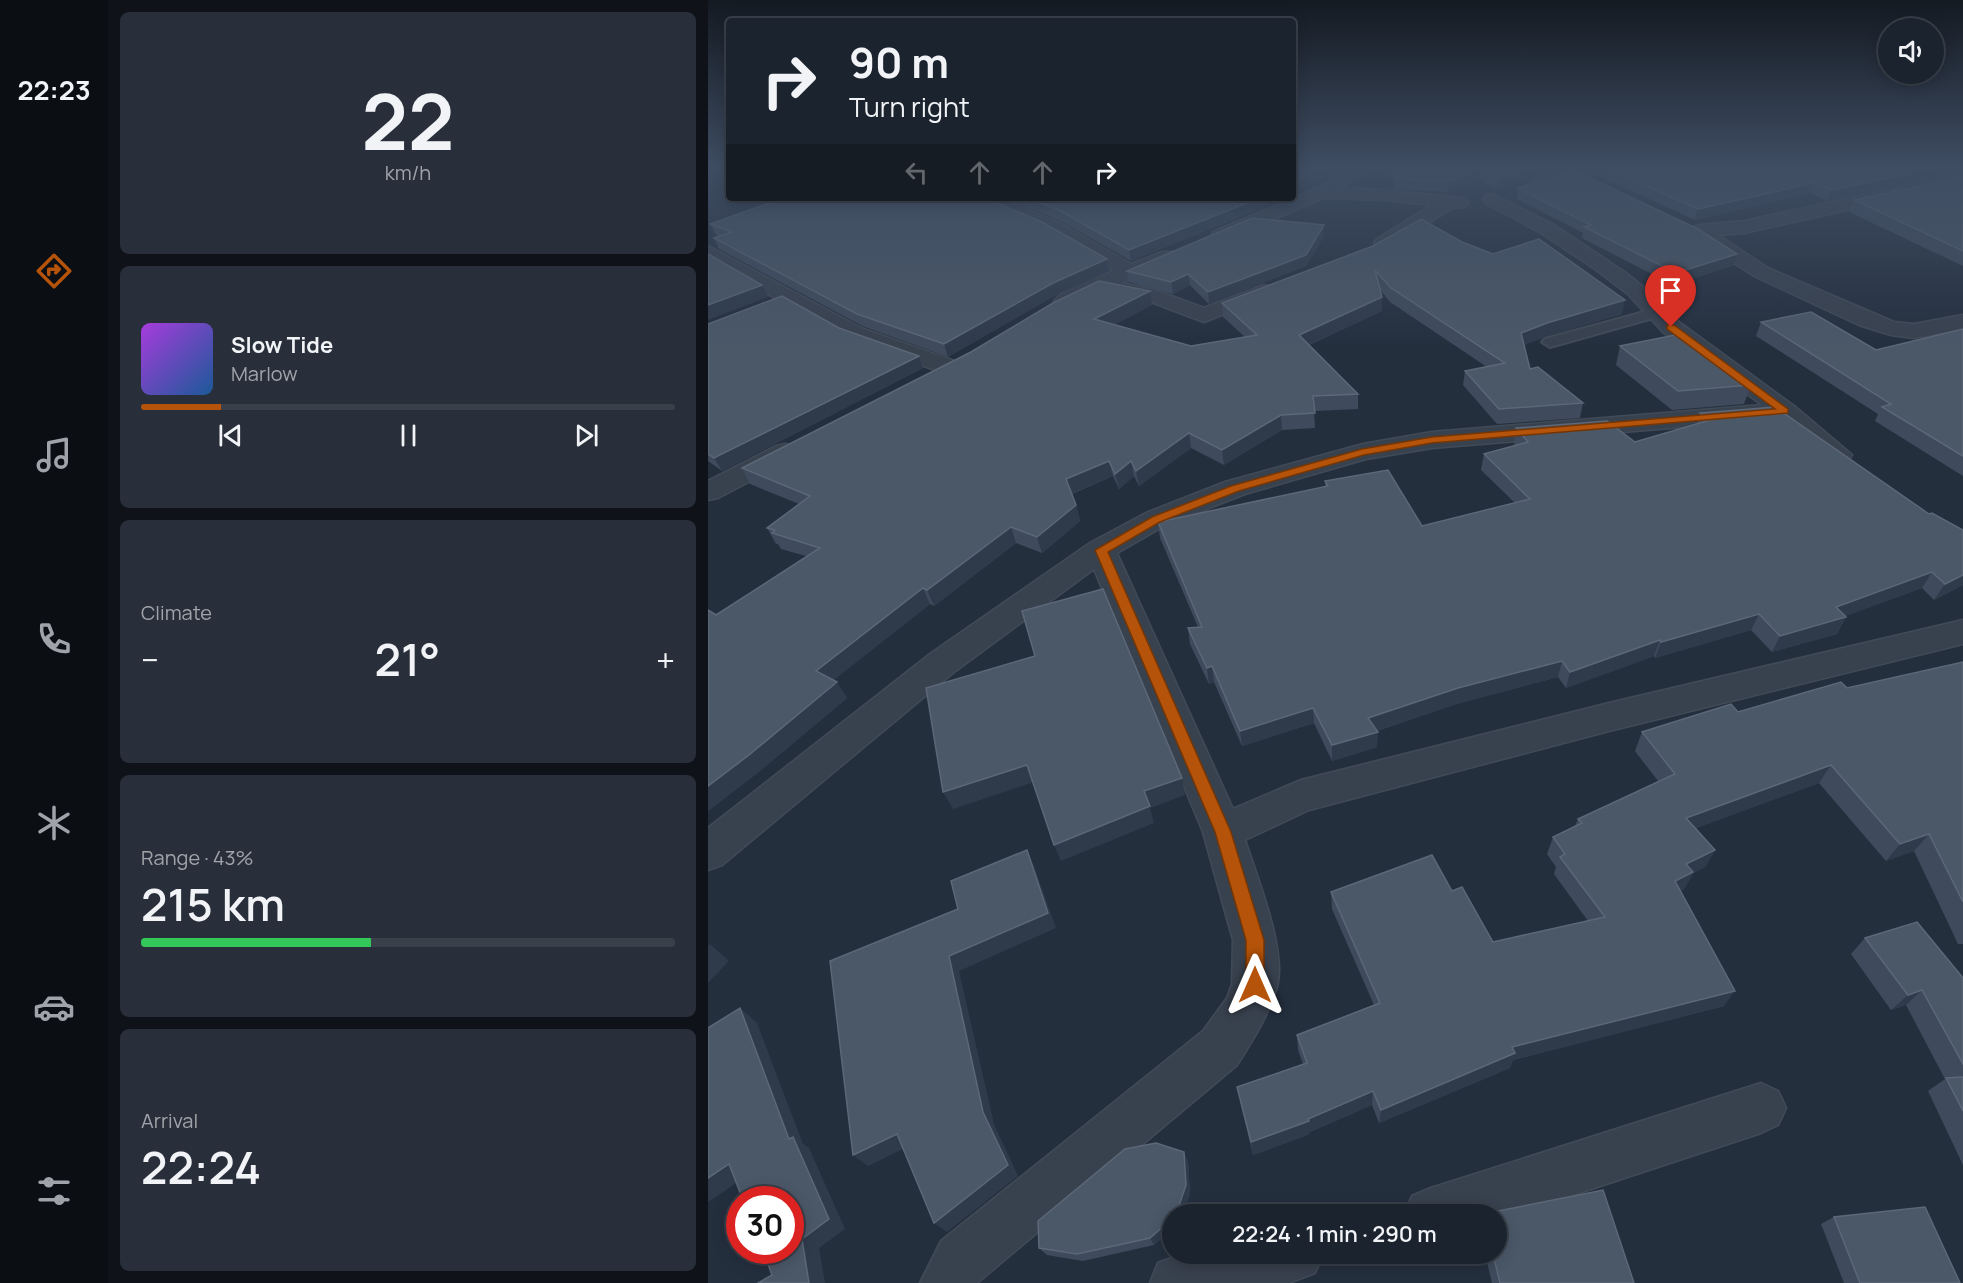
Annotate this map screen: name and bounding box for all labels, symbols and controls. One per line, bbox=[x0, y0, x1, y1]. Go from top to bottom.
map controls bbox=[1878, 18, 1944, 84]
button: sound bbox=[1878, 18, 1944, 84]
text: 90 m bbox=[849, 33, 949, 91]
icon: right bbox=[750, 42, 828, 120]
text: 22 bbox=[362, 67, 454, 173]
text: 22:23 bbox=[17, 71, 91, 108]
text: Turn right bbox=[849, 88, 970, 125]
icon: left bbox=[900, 156, 933, 189]
icon: ahead bbox=[963, 156, 996, 189]
icon: ahead bbox=[1026, 156, 1059, 189]
icon: right bbox=[1089, 156, 1122, 189]
text: km/h bbox=[385, 159, 431, 186]
icon: directions bbox=[33, 250, 75, 292]
pin bbox=[1645, 265, 1696, 327]
icon: arrive bbox=[1654, 274, 1687, 307]
text: Slow Tide bbox=[231, 330, 333, 360]
text: Marlow bbox=[231, 360, 298, 387]
icon: previous bbox=[214, 419, 247, 452]
icon: pause bbox=[392, 419, 425, 452]
icon: next bbox=[570, 419, 603, 452]
icon: music bbox=[33, 434, 75, 476]
text: Climate bbox=[141, 599, 212, 626]
icon: phone bbox=[33, 618, 75, 660]
text: 21° bbox=[375, 628, 440, 690]
text: − bbox=[141, 637, 159, 682]
text: + bbox=[656, 637, 675, 682]
icon: climate bbox=[33, 802, 75, 844]
text: Range · 43% bbox=[141, 844, 254, 871]
text: 215 km bbox=[141, 873, 285, 935]
position arrow bbox=[1223, 953, 1287, 1017]
icon: car bbox=[33, 986, 75, 1028]
text: Arrival bbox=[141, 1107, 198, 1134]
text: 22:24 bbox=[141, 1136, 261, 1198]
icon: filters bbox=[33, 1170, 75, 1212]
speed limit sign: 30 bbox=[726, 1186, 804, 1264]
text: 22:24 · 1 min · 290 m bbox=[1232, 1219, 1437, 1249]

